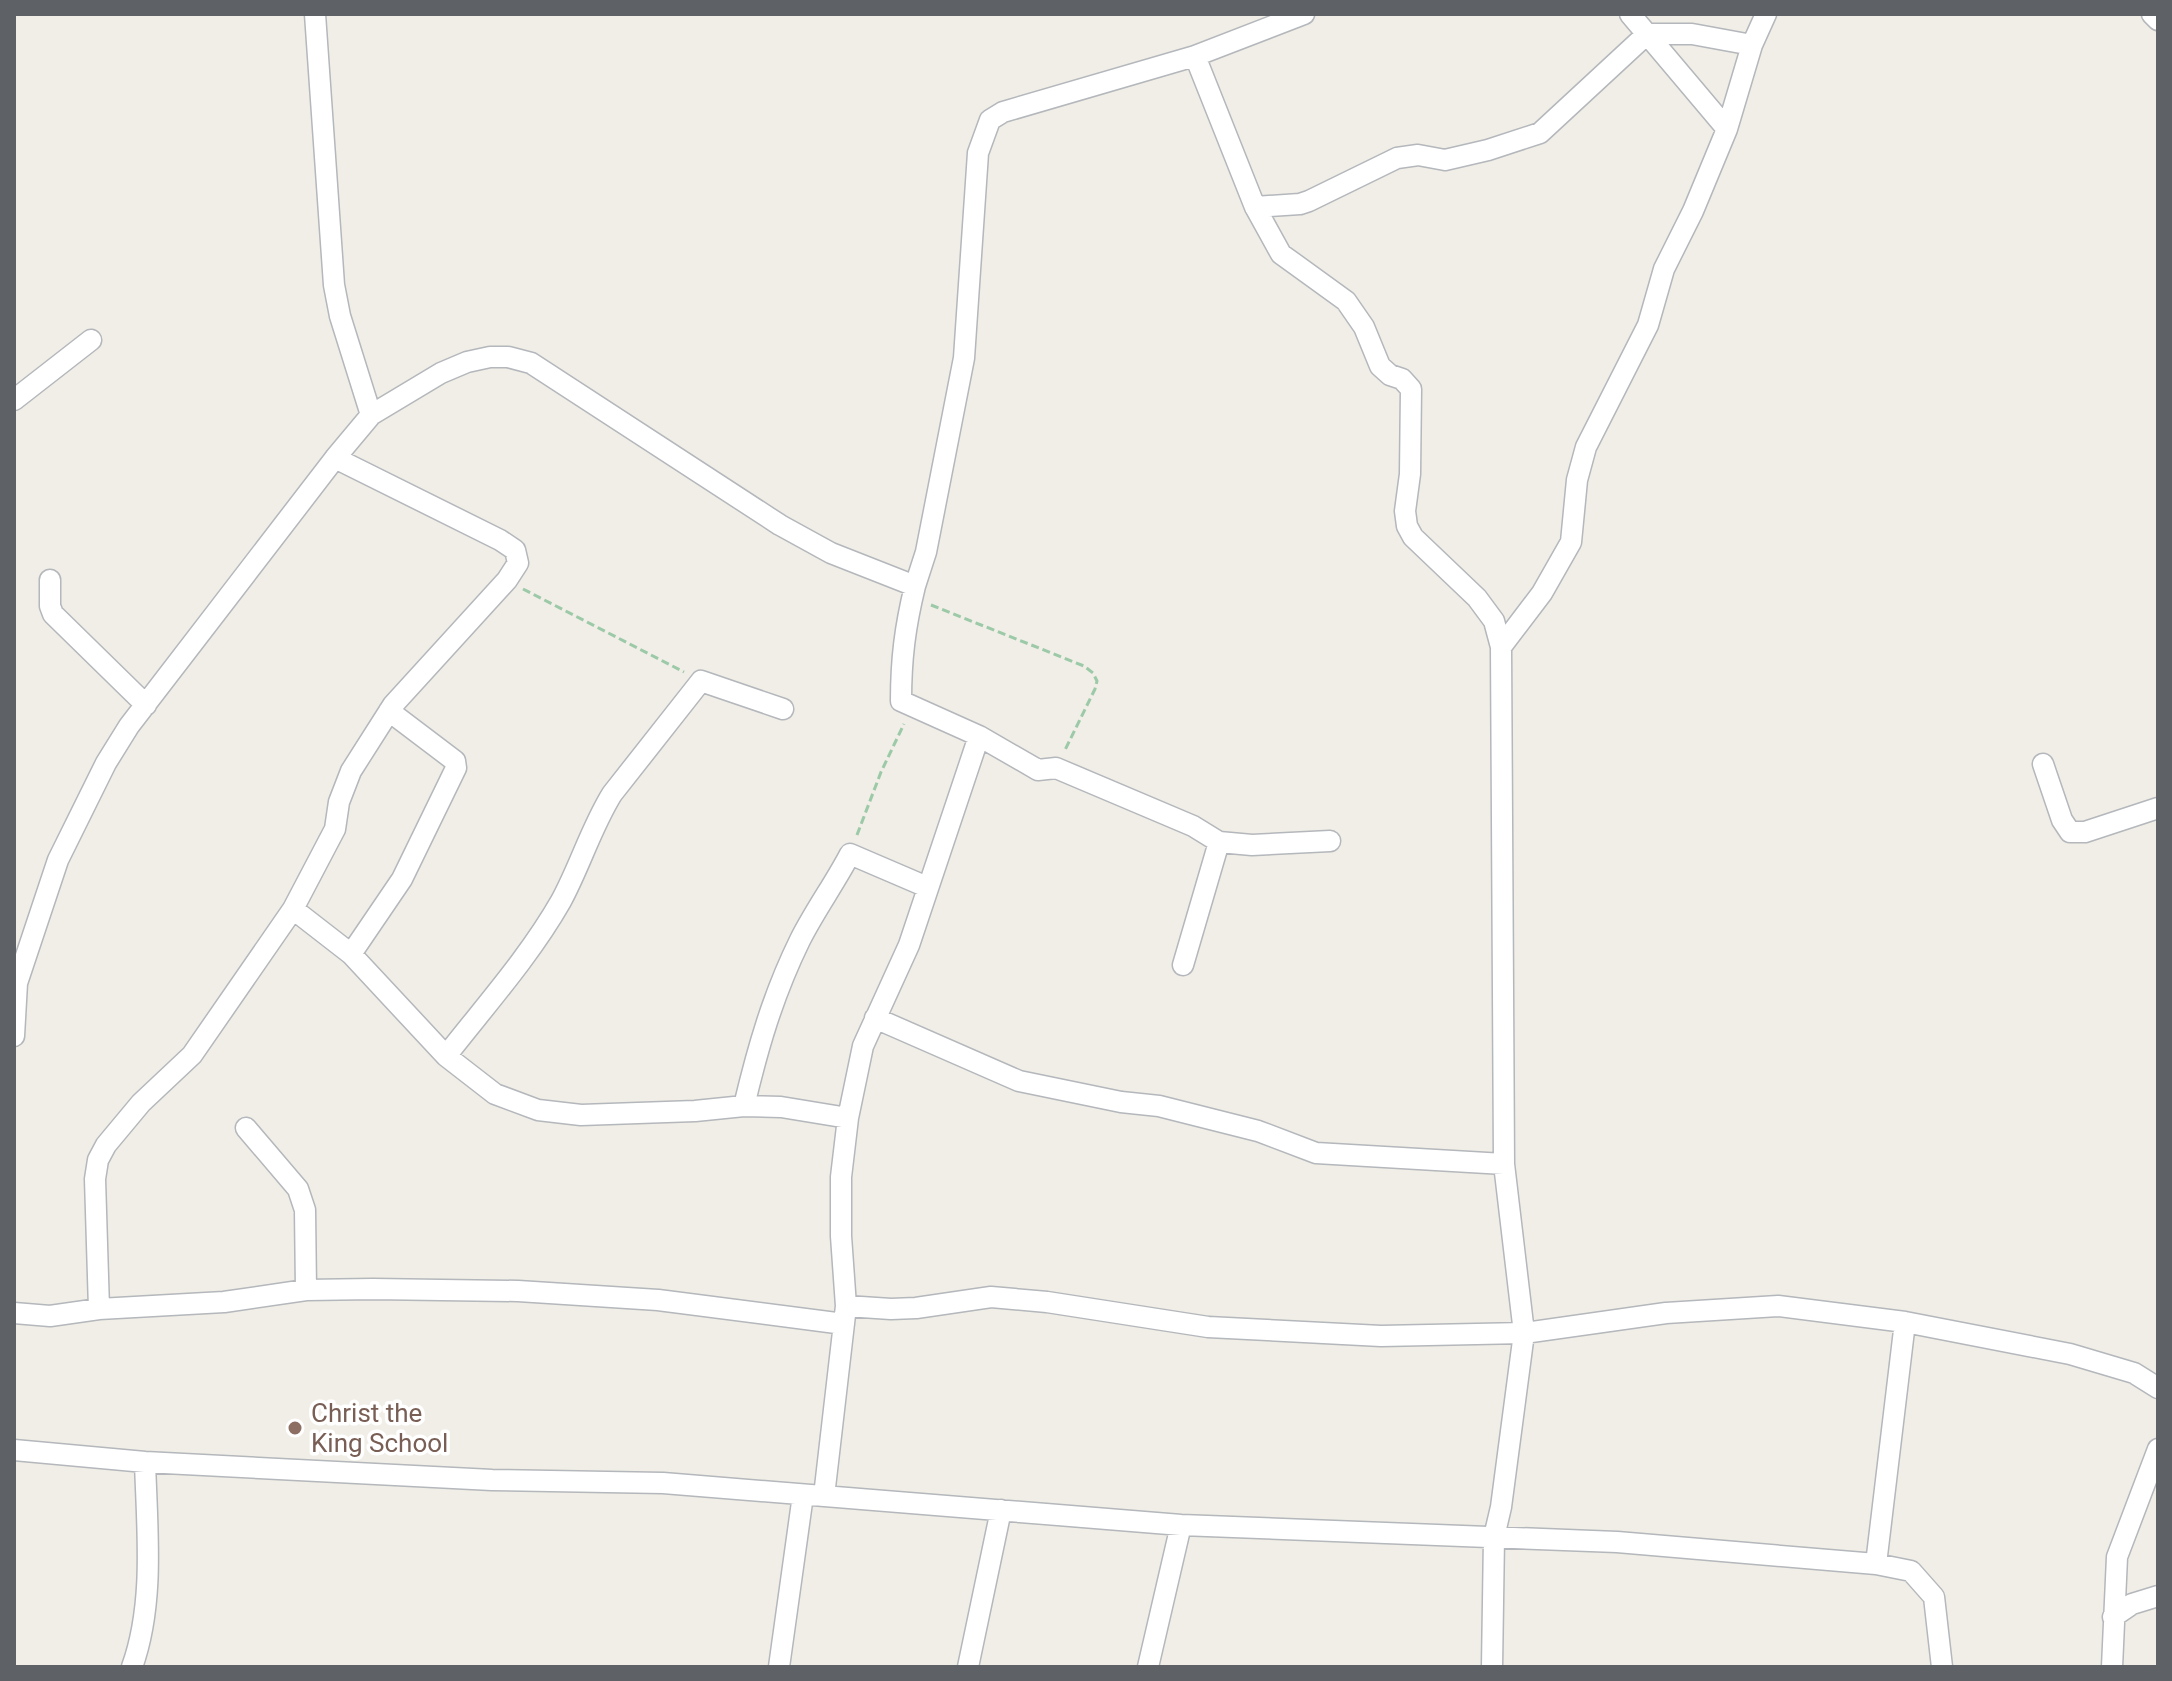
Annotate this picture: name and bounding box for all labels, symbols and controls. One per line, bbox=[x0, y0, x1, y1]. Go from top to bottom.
place label: Christ the King School bbox=[311, 1398, 448, 1458]
marker: Christ the King School bbox=[286, 1419, 304, 1437]

